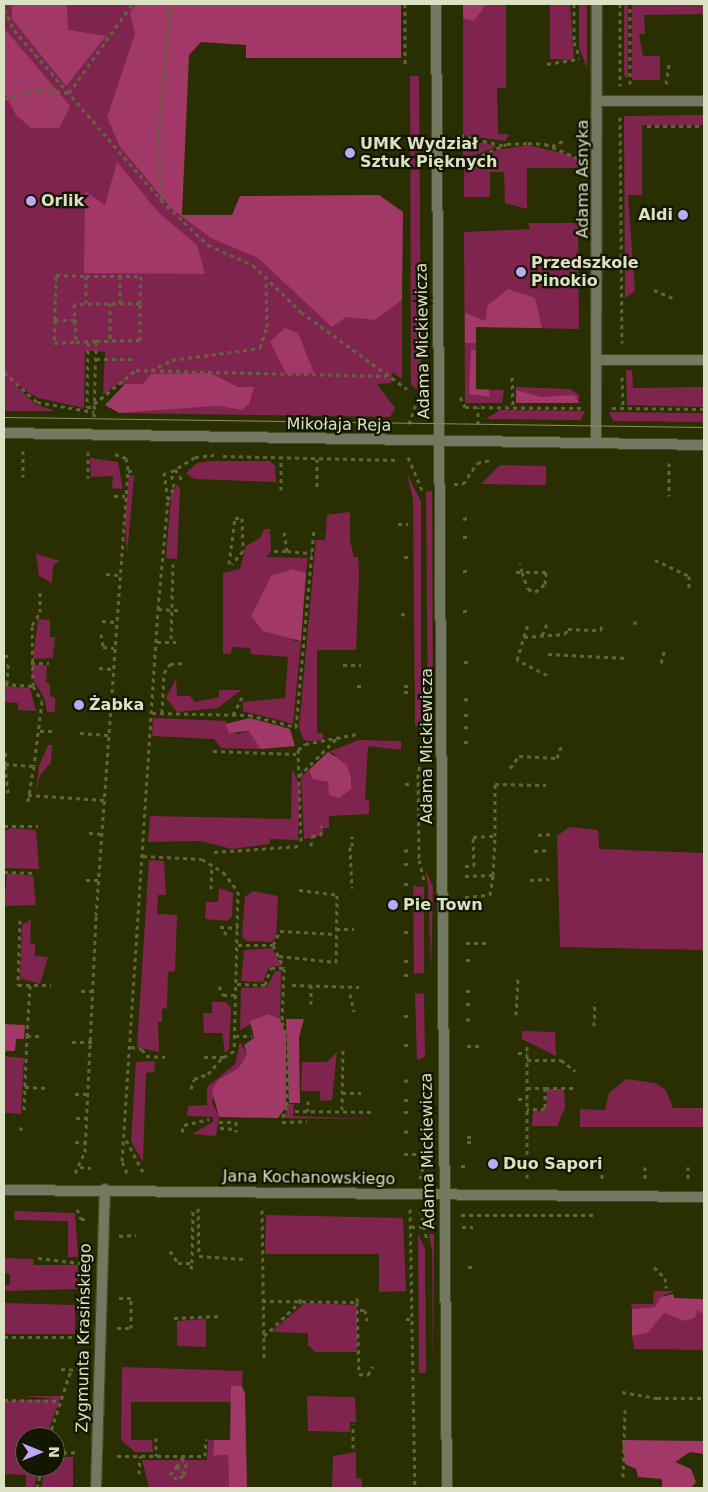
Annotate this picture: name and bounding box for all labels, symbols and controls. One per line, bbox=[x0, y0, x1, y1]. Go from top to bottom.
street label: Adama Asnyka bbox=[573, 120, 593, 238]
place label: UMK Wydział Sztuk Pięknych bbox=[360, 134, 497, 172]
marker: UMK Wydział Sztuk Pięknych bbox=[344, 147, 356, 159]
place label: Orlik bbox=[41, 191, 84, 211]
marker: Orlik bbox=[25, 195, 37, 207]
place label: Aldi bbox=[638, 205, 673, 225]
marker: Aldi bbox=[677, 209, 689, 221]
place label: Przedszkole Pinokio bbox=[531, 253, 639, 291]
street label: Adama Mickiewicza bbox=[412, 263, 434, 419]
marker: Przedszkole Pinokio bbox=[515, 266, 527, 278]
street label: Mikołaja Reja bbox=[286, 414, 392, 436]
street label: Adama Mickiewicza bbox=[417, 668, 437, 824]
place label: Żabka bbox=[89, 695, 144, 715]
marker: Żabka bbox=[73, 699, 85, 711]
place label: Pie Town bbox=[403, 895, 483, 915]
marker: Pie Town bbox=[387, 899, 399, 911]
street label: Adama Mickiewicza bbox=[417, 1073, 439, 1229]
place label: Duo Sapori bbox=[503, 1154, 602, 1174]
marker: Duo Sapori bbox=[487, 1158, 499, 1170]
street label: Jana Kochanowskiego bbox=[223, 1167, 395, 1189]
street label: Zygmunta Krasińskiego bbox=[73, 1243, 95, 1433]
north arrow bbox=[15, 1427, 65, 1477]
text: N bbox=[46, 1446, 62, 1458]

